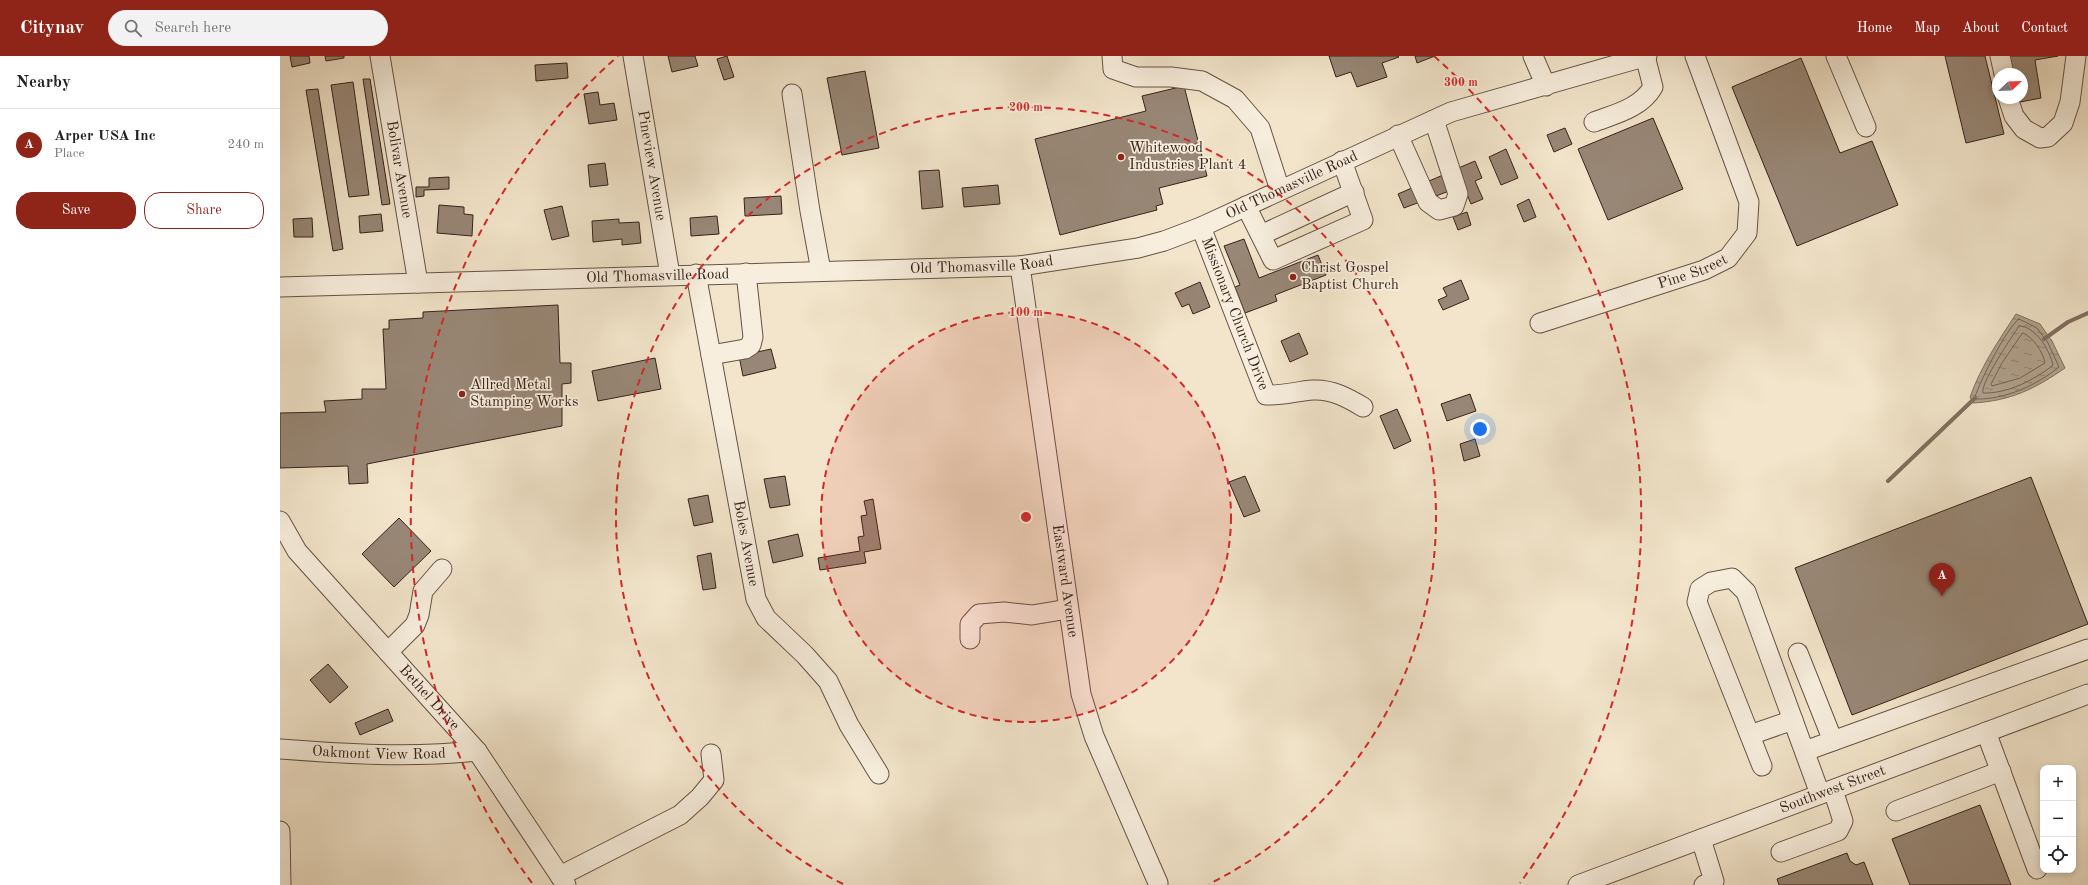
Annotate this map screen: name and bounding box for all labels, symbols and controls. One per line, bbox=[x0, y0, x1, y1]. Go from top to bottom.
search box bbox=[108, 10, 388, 46]
icon: search bbox=[122, 17, 144, 39]
text: Citynav bbox=[20, 19, 84, 38]
text: Search here bbox=[154, 21, 231, 36]
text: Home bbox=[1857, 21, 1892, 35]
text: Map bbox=[1914, 21, 1940, 35]
text: About bbox=[1962, 21, 1999, 35]
text: Contact bbox=[2021, 21, 2068, 35]
north arrow bbox=[1992, 68, 2028, 104]
text: Nearby bbox=[16, 74, 71, 91]
text: 300 m bbox=[1444, 77, 1478, 89]
text: 200 m bbox=[1009, 102, 1043, 114]
street label: Pineview Avenue bbox=[635, 109, 668, 222]
street label: Bolivar Avenue bbox=[383, 119, 415, 220]
text: Arper USA Inc bbox=[54, 129, 156, 144]
text: A bbox=[24, 138, 34, 151]
text: 240 m bbox=[227, 138, 264, 151]
place label: Whitewood Industries Plant 4 bbox=[1129, 141, 1246, 173]
text: Place bbox=[54, 147, 84, 160]
street label: Old Thomasville Road bbox=[1223, 148, 1360, 222]
marker: Whitewood Industries Plant 4 bbox=[1116, 152, 1126, 162]
button: Save bbox=[16, 192, 136, 229]
button: Share bbox=[144, 192, 264, 229]
street label: Missionary Church Drive bbox=[1198, 235, 1271, 392]
street label: Pine Street bbox=[1656, 252, 1730, 292]
street label: Old Thomasville Road bbox=[910, 254, 1054, 277]
place label: Christ Gospel Baptist Church bbox=[1301, 261, 1399, 293]
street label: Old Thomasville Road bbox=[586, 267, 730, 286]
marker: Christ Gospel Baptist Church bbox=[1288, 272, 1298, 282]
text: 100 m bbox=[1009, 307, 1043, 319]
place label: Allred Metal Stamping Works bbox=[470, 378, 579, 410]
marker: Allred Metal Stamping Works bbox=[457, 389, 467, 399]
your location bbox=[1470, 419, 1490, 439]
street label: Boles Avenue bbox=[730, 499, 761, 588]
centre of rings bbox=[1019, 510, 1033, 524]
street label: Eastward Avenue bbox=[1049, 523, 1080, 638]
pin: A bbox=[1929, 563, 1955, 596]
street label: Bethel Drive bbox=[396, 662, 462, 733]
street label: Oakmont View Road bbox=[312, 744, 446, 762]
street label: Southwest Street bbox=[1778, 763, 1888, 816]
map controls bbox=[2040, 765, 2076, 873]
button: + bbox=[2040, 765, 2076, 801]
button: − bbox=[2040, 801, 2076, 837]
button: locate bbox=[2040, 837, 2076, 873]

